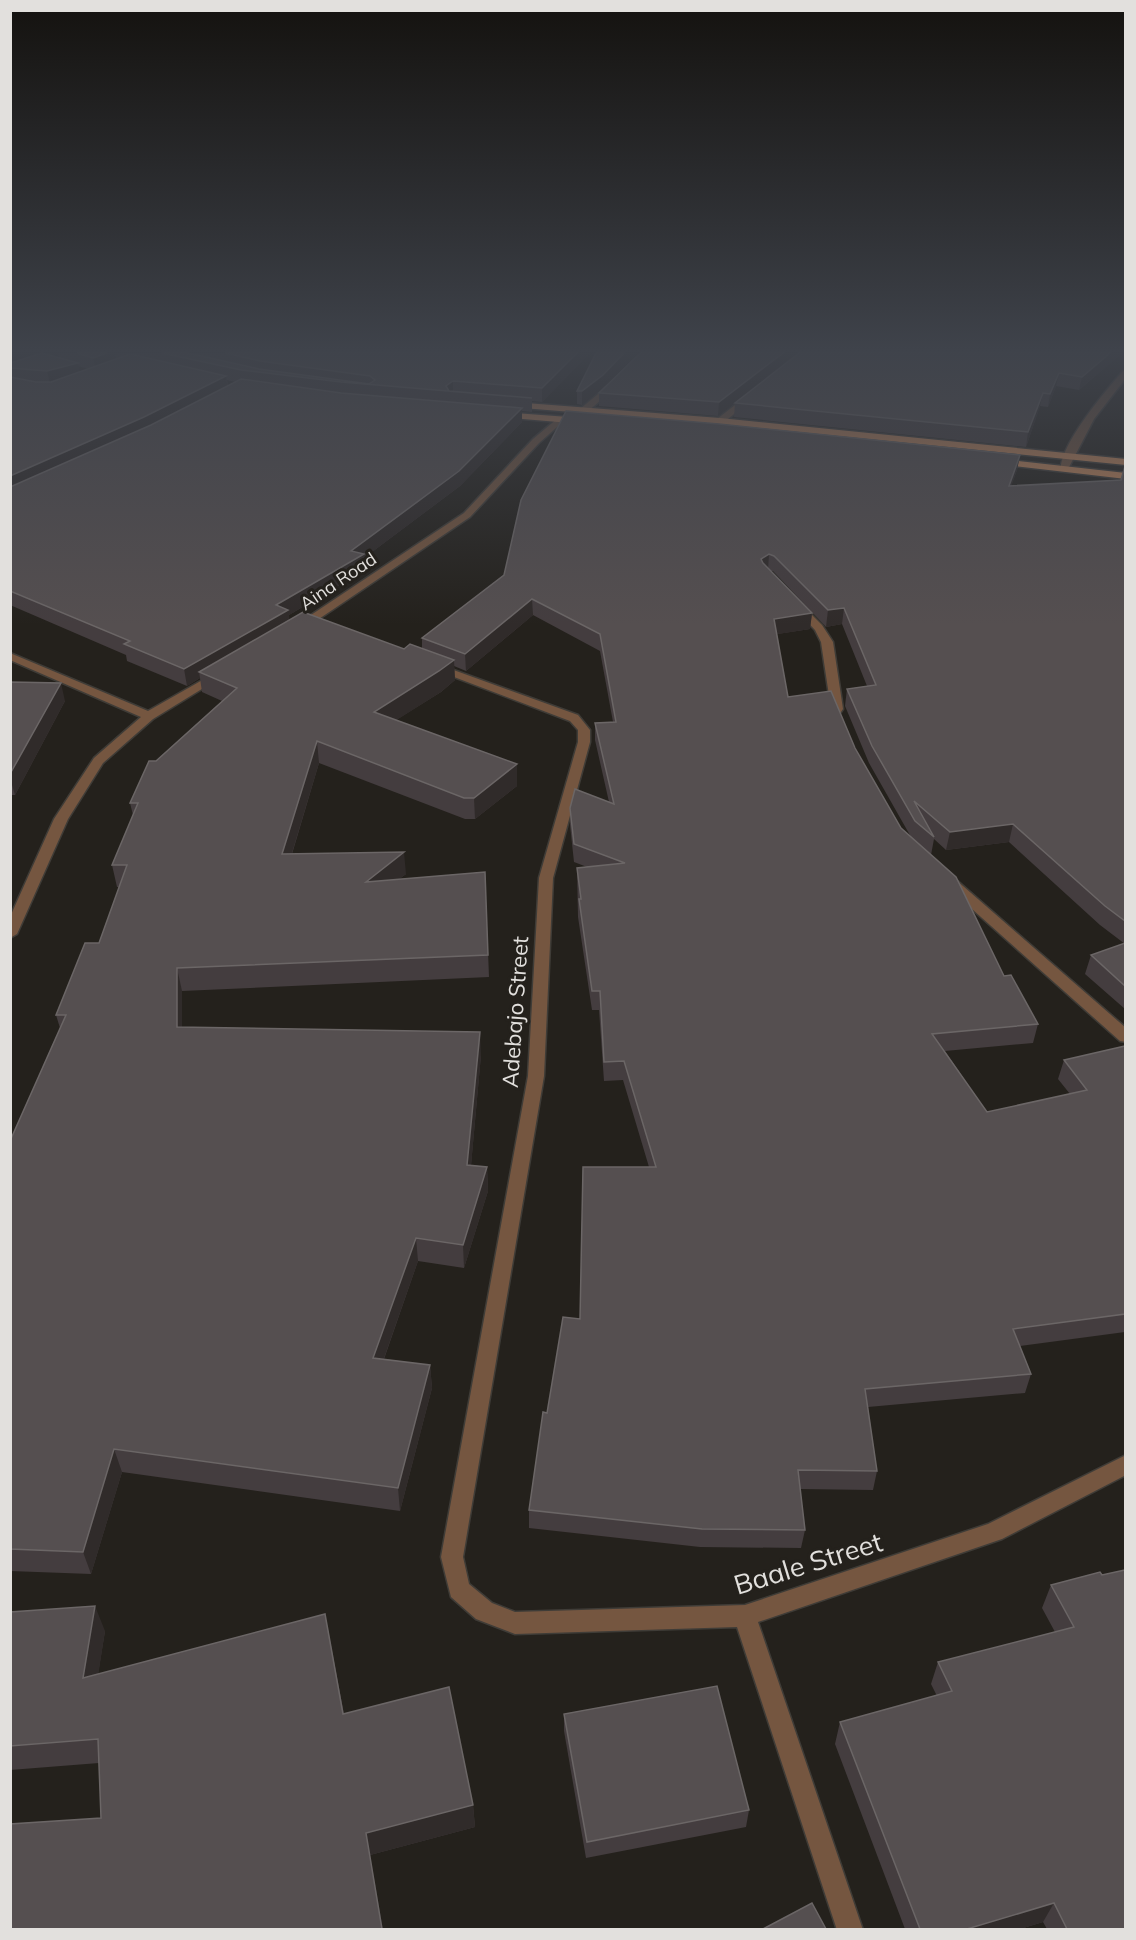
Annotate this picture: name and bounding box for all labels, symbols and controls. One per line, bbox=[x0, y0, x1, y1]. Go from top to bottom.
street label: Aina Road bbox=[295, 547, 381, 615]
street label: Adebajo Street bbox=[496, 935, 534, 1089]
street label: Baale Street bbox=[730, 1524, 886, 1602]

